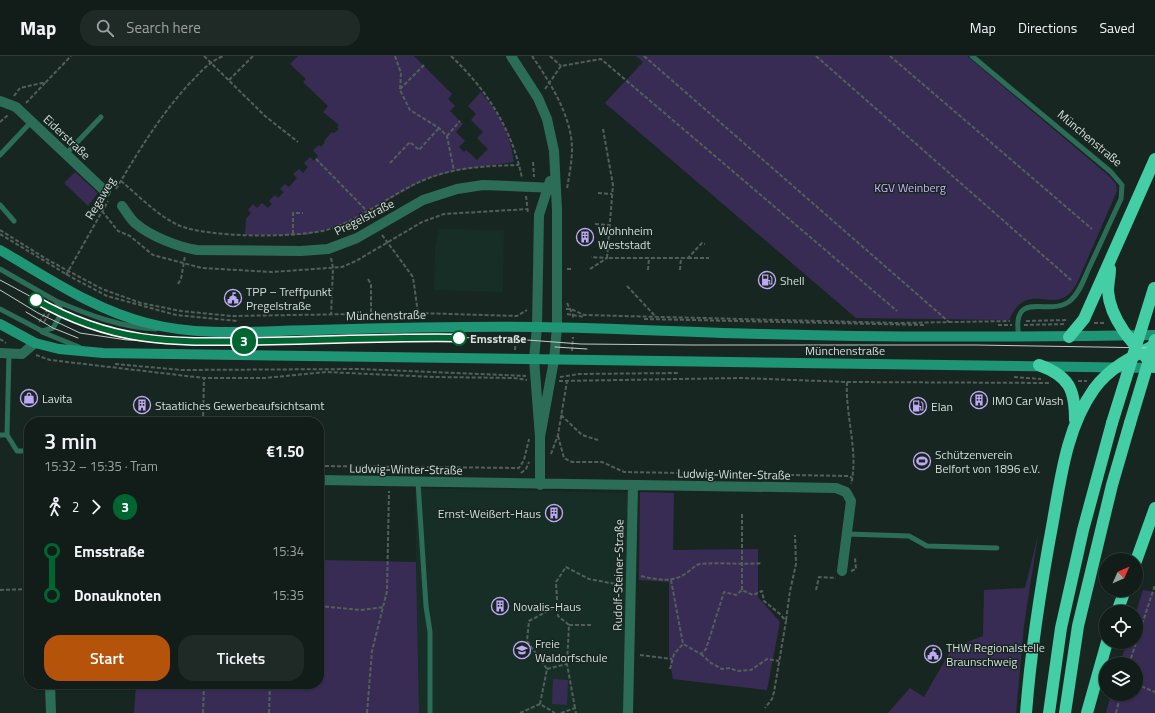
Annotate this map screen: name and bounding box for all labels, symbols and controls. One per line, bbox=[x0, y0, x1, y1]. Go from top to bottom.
search box bbox=[80, 10, 360, 46]
text: Map bbox=[20, 13, 56, 42]
text: Search here bbox=[126, 16, 201, 39]
icon: search bbox=[94, 17, 116, 39]
text: Map bbox=[970, 17, 996, 38]
text: Directions bbox=[1018, 17, 1077, 38]
text: Saved bbox=[1099, 17, 1135, 38]
street label: Münchenstraße bbox=[1053, 105, 1127, 171]
street label: Eiderstraße bbox=[39, 110, 95, 164]
street label: Regaweg bbox=[80, 173, 120, 223]
park label: KGV Weinberg bbox=[874, 178, 946, 197]
street label: Pregelstraße bbox=[331, 194, 397, 240]
place label: Wohnheim Weststadt bbox=[598, 221, 653, 254]
building icon: Wohnheim Weststadt bbox=[575, 227, 595, 247]
fuel station icon: Shell bbox=[757, 270, 777, 290]
place label: Shell bbox=[780, 271, 805, 290]
place label: TPP – Treffpunkt Pregelstraße bbox=[246, 282, 333, 315]
public building icon: TPP – Treffpunkt Pregelstraße bbox=[223, 288, 243, 308]
unlabelled marker bbox=[28, 292, 44, 308]
street label: Münchenstraße bbox=[346, 305, 426, 325]
line badge: 3 bbox=[231, 328, 257, 354]
place label: Emsstraße bbox=[470, 329, 526, 348]
text: 3 bbox=[240, 330, 248, 351]
marker: Emsstraße bbox=[451, 330, 467, 346]
street label: Münchenstraße bbox=[805, 341, 885, 360]
shop icon: Lavita bbox=[19, 388, 39, 408]
place label: Lavita bbox=[42, 389, 72, 408]
building icon: IMO Car Wash bbox=[969, 390, 989, 410]
place label: IMO Car Wash bbox=[992, 391, 1063, 410]
building icon: Staatliches Gewerbeaufsichtsamt bbox=[132, 395, 152, 415]
place label: Staatliches Gewerbeaufsichtsamt bbox=[155, 396, 325, 415]
fuel station icon: Elan bbox=[908, 396, 928, 416]
place label: Elan bbox=[931, 397, 953, 416]
text: 3 min bbox=[44, 424, 97, 458]
text: €1.50 bbox=[267, 440, 304, 463]
place label: Schützenverein Belfort von 1896 e.V. bbox=[935, 445, 1040, 478]
sports icon: Schützenverein Belfort von 1896 e.V. bbox=[912, 451, 932, 471]
text: 15:32 – 15:35 · Tram bbox=[44, 456, 158, 476]
street label: Ludwig-Winter-Straße bbox=[349, 459, 463, 479]
street label: Ludwig-Winter-Straße bbox=[677, 464, 791, 484]
icon: walk bbox=[44, 496, 66, 518]
icon: forward bbox=[85, 496, 107, 518]
text: 3 bbox=[121, 496, 129, 517]
text: 2 bbox=[72, 497, 79, 517]
building icon: Ernst-Weißert-Haus bbox=[544, 503, 564, 523]
place label: Ernst-Weißert-Haus bbox=[438, 504, 541, 523]
street label: Rudolf-Steiner-Straße bbox=[608, 519, 628, 631]
text: Emsstraße bbox=[74, 540, 145, 563]
text: 15:34 bbox=[272, 541, 304, 561]
north arrow bbox=[1099, 553, 1143, 597]
map controls bbox=[1099, 553, 1143, 701]
text: Donauknoten bbox=[74, 584, 161, 607]
text: 15:35 bbox=[272, 585, 304, 605]
building icon: Novalis-Haus bbox=[490, 596, 510, 616]
place label: Novalis-Haus bbox=[513, 597, 582, 616]
button: locate bbox=[1099, 605, 1143, 649]
place label: Freie Waldorfschule bbox=[535, 634, 608, 667]
button: Start bbox=[44, 635, 170, 681]
button: Tickets bbox=[178, 635, 304, 681]
place label: THW Regionalstelle Braunschweig bbox=[946, 638, 1045, 671]
school or university icon: Freie Waldorfschule bbox=[512, 640, 532, 660]
public building icon: THW Regionalstelle Braunschweig bbox=[923, 644, 943, 664]
button: layers bbox=[1099, 657, 1143, 701]

